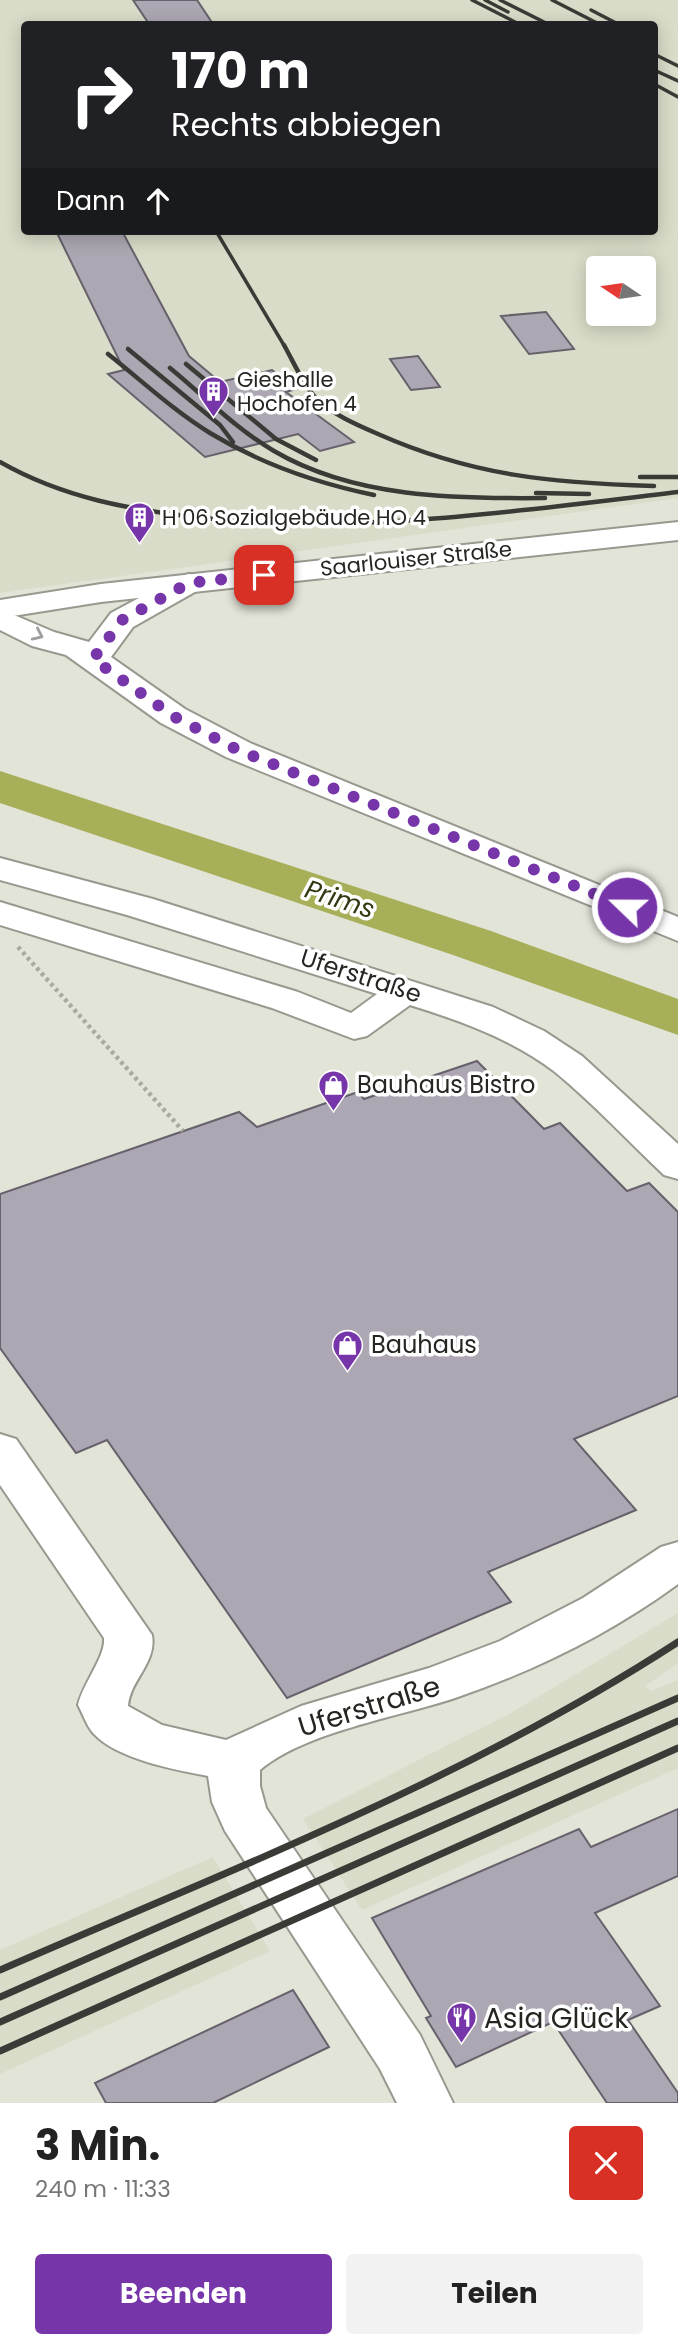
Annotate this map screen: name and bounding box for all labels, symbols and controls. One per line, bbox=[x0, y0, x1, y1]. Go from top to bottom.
text: 170 m bbox=[171, 37, 310, 105]
icon: right bbox=[56, 49, 147, 140]
text: Rechts abbiegen bbox=[171, 102, 442, 147]
icon: ahead bbox=[139, 182, 177, 220]
text: Dann bbox=[56, 183, 125, 219]
north arrow bbox=[586, 256, 656, 326]
map controls bbox=[586, 256, 656, 326]
place label: Gieshalle Hochofen 4 bbox=[237, 365, 357, 418]
building icon: Gieshalle Hochofen 4 bbox=[197, 375, 231, 419]
building icon: H 06 Sozialgebäude HO 4 bbox=[122, 501, 156, 545]
place label: H 06 Sozialgebäude HO 4 bbox=[162, 503, 426, 532]
street label: Saarlouiser Straße bbox=[319, 534, 513, 583]
pin bbox=[234, 545, 294, 605]
icon: arrive bbox=[245, 556, 283, 594]
one-way arrow bbox=[31, 627, 43, 641]
position arrow bbox=[590, 870, 664, 944]
water label: Prims bbox=[300, 871, 380, 927]
street label: Uferstraße bbox=[296, 940, 426, 1011]
shop icon: Bauhaus Bistro bbox=[317, 1068, 351, 1112]
place label: Bauhaus Bistro bbox=[357, 1068, 535, 1101]
shop icon: Bauhaus bbox=[331, 1328, 365, 1372]
place label: Bauhaus bbox=[371, 1328, 477, 1361]
street label: Uferstraße bbox=[293, 1666, 445, 1747]
place label: Asia Glück bbox=[484, 1999, 629, 2038]
restaurant icon: Asia Glück bbox=[444, 2001, 478, 2045]
text: 3 Min. bbox=[35, 2116, 160, 2175]
button: close bbox=[569, 2126, 643, 2200]
text: 240 m · 11:33 bbox=[35, 2173, 171, 2205]
button: Beenden bbox=[35, 2254, 332, 2334]
button: Teilen bbox=[346, 2254, 643, 2334]

